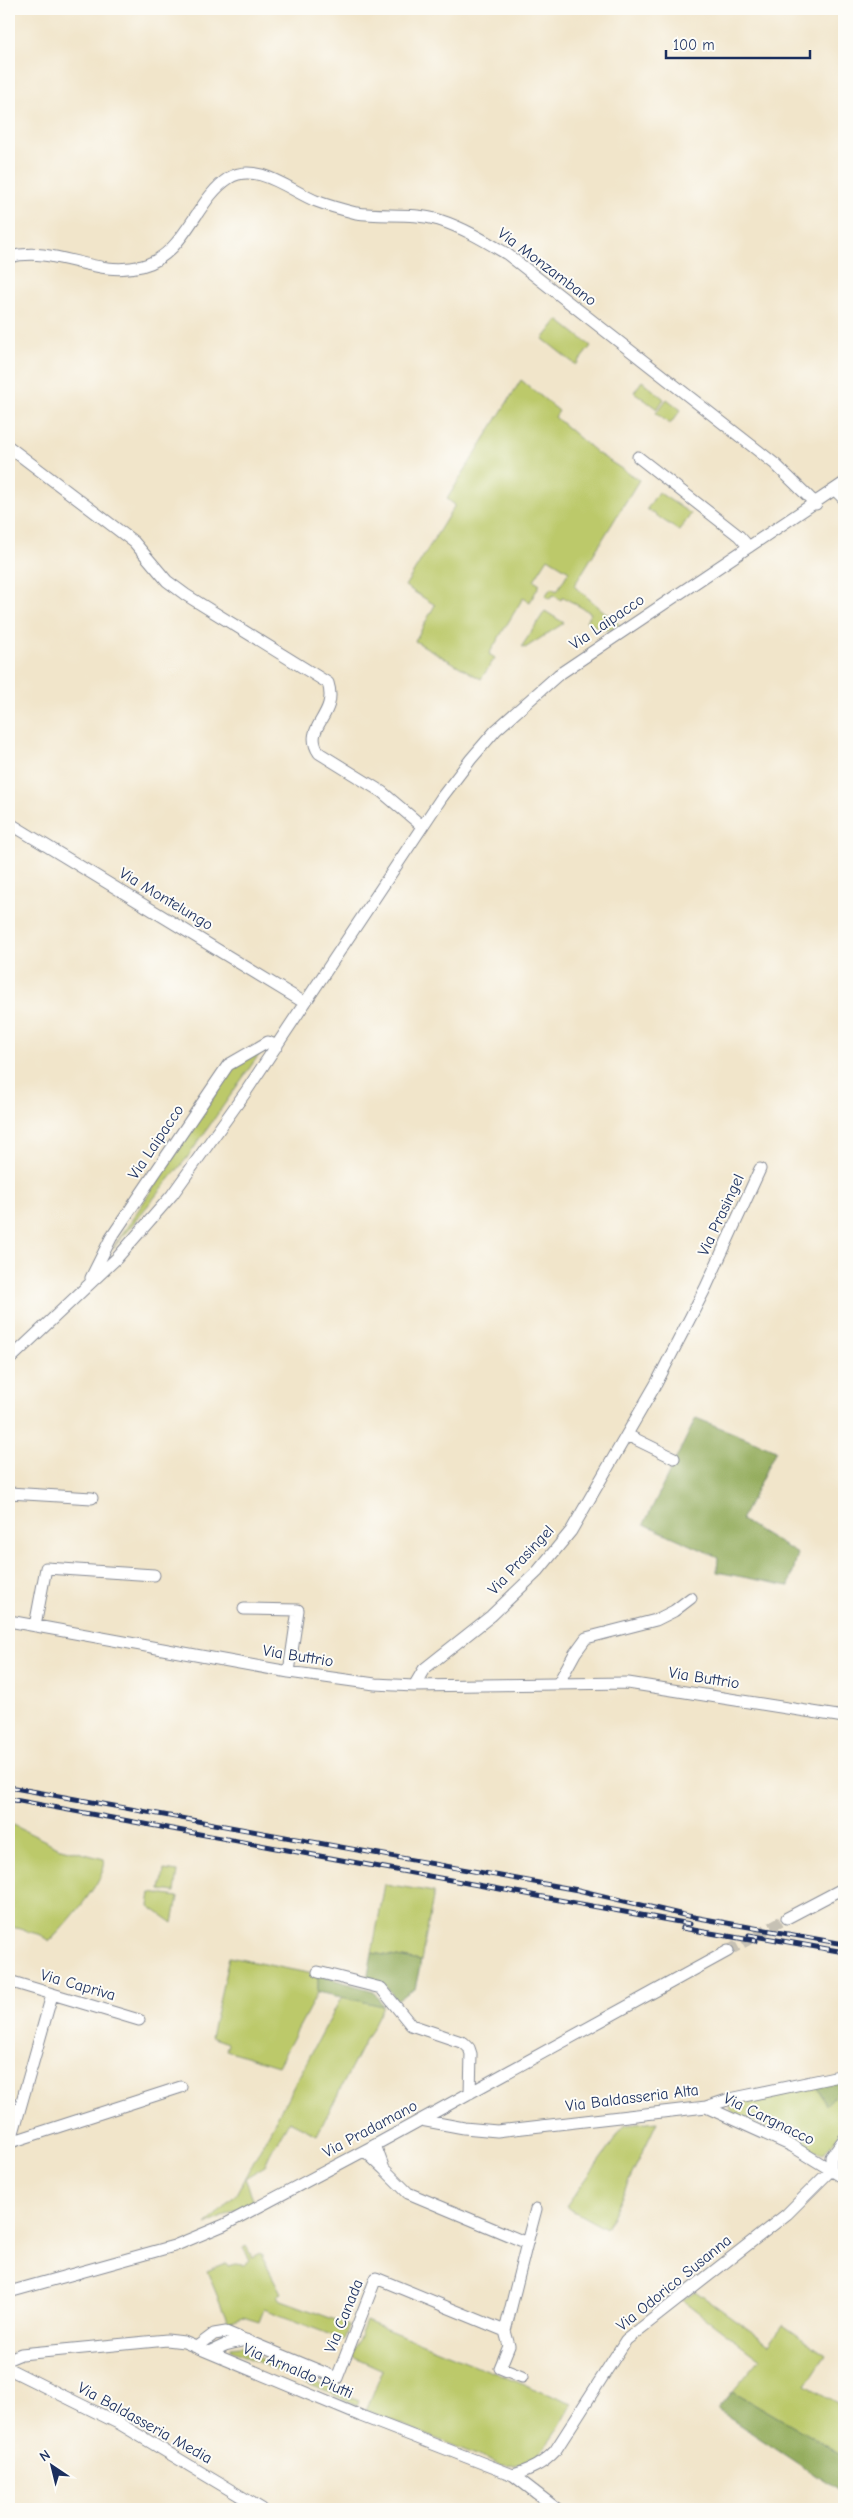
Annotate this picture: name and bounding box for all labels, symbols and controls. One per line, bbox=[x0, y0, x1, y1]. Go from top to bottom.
scale bar bbox=[666, 28, 809, 60]
text: 100 m bbox=[673, 36, 715, 54]
street label: Via Monzambano bbox=[494, 224, 600, 310]
street label: Via Laipacco bbox=[566, 590, 648, 654]
street label: Via Montelungo bbox=[116, 864, 216, 934]
street label: Via Laipacco bbox=[124, 1101, 188, 1183]
street label: Via Prasingel bbox=[694, 1171, 748, 1259]
street label: Via Prasingel bbox=[484, 1522, 558, 1598]
street label: Via Buttrio bbox=[261, 1642, 335, 1670]
street label: Via Buttrio bbox=[667, 1664, 741, 1692]
street label: Via Capriva bbox=[39, 1966, 117, 2004]
street label: Via Baldasseria Alta bbox=[564, 2081, 700, 2115]
street label: Via Cargnacco bbox=[720, 2089, 818, 2149]
street label: Via Pradamano bbox=[320, 2096, 420, 2162]
street label: Via Odorico Susanna bbox=[613, 2231, 735, 2335]
street label: Via Canada bbox=[321, 2277, 367, 2355]
street label: Via Arnaldo Piutti bbox=[240, 2340, 356, 2402]
street label: Via Baldasseria Media bbox=[75, 2379, 215, 2467]
north arrow bbox=[28, 2440, 78, 2490]
text: N bbox=[36, 2446, 53, 2465]

